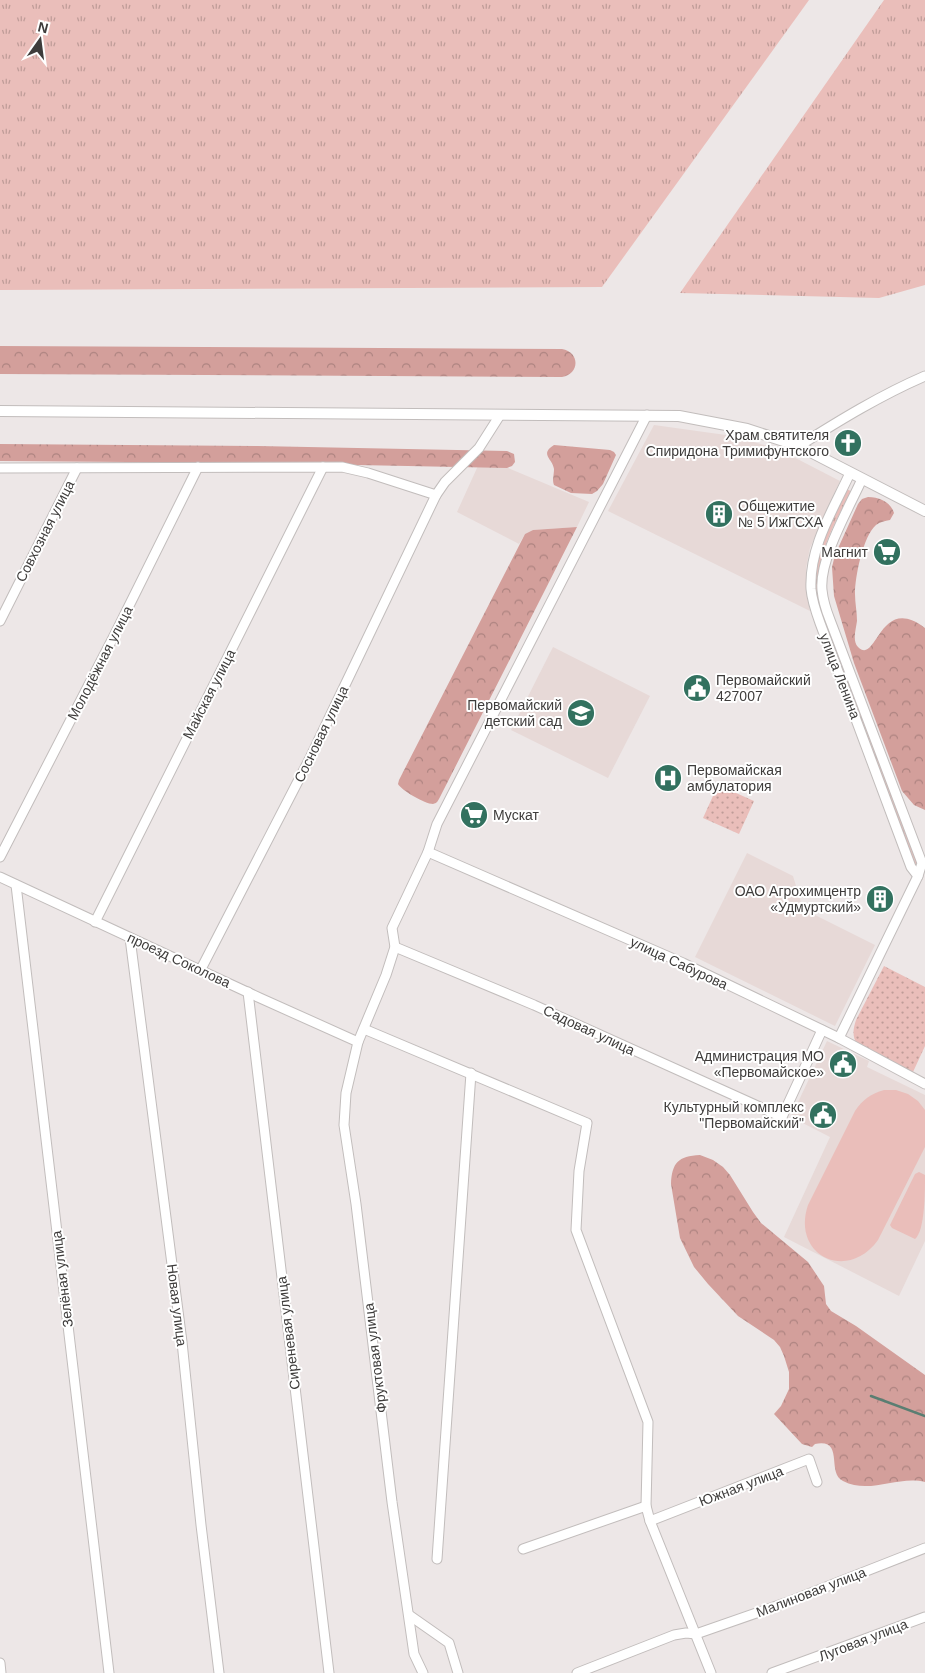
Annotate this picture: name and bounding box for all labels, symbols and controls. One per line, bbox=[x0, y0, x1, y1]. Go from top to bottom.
north arrow bbox=[15, 15, 65, 65]
text: N bbox=[36, 18, 50, 36]
place label: Храм святителя Спиридона Тримифунтского bbox=[646, 427, 829, 459]
church icon: Храм святителя Спиридона Тримифунтского bbox=[833, 428, 863, 458]
street label: Совхозная улица bbox=[13, 477, 78, 584]
place label: Общежитие № 5 ИжГСХА bbox=[738, 498, 824, 530]
building icon: Общежитие № 5 ИжГСХА bbox=[704, 499, 734, 529]
supermarket icon: Магнит bbox=[872, 537, 902, 567]
place label: Магнит bbox=[821, 544, 869, 560]
street label: Молодёжная улица bbox=[64, 603, 136, 723]
street label: улица Ленина bbox=[816, 631, 864, 721]
street label: Майская улица bbox=[179, 646, 239, 742]
place label: Первомайский 427007 bbox=[716, 672, 811, 704]
public building icon: Первомайский 427007 bbox=[682, 673, 712, 703]
street label: Сосновая улица bbox=[291, 683, 351, 785]
place label: Первомайский детский сад bbox=[467, 697, 562, 729]
school or university icon: Первомайский детский сад bbox=[566, 698, 596, 728]
place label: Первомайская амбулатория bbox=[687, 762, 782, 794]
hospital icon: Первомайская амбулатория bbox=[653, 763, 683, 793]
supermarket icon: Мускат bbox=[459, 800, 489, 830]
place label: Мускат bbox=[493, 807, 540, 823]
place label: ОАО Агрохимцентр «Удмуртский» bbox=[735, 883, 861, 915]
building icon: ОАО Агрохимцентр «Удмуртский» bbox=[865, 884, 895, 914]
street label: проезд Соколова bbox=[125, 929, 233, 991]
street label: улица Сабурова bbox=[628, 933, 730, 993]
street label: Садовая улица bbox=[541, 1002, 637, 1058]
place label: Администрация МО «Первомайское» bbox=[695, 1048, 824, 1080]
public building icon: Администрация МО «Первомайское» bbox=[828, 1049, 858, 1079]
place label: Культурный комплекс "Первомайский" bbox=[664, 1099, 804, 1131]
public building icon: Культурный комплекс "Первомайский" bbox=[808, 1100, 838, 1130]
street label: Зелёная улица bbox=[48, 1230, 76, 1328]
street label: Новая улица bbox=[164, 1263, 190, 1347]
street label: Сиреневая улица bbox=[273, 1275, 303, 1391]
street label: Фруктовая улица bbox=[360, 1302, 390, 1414]
street label: Южная улица bbox=[697, 1463, 786, 1509]
street label: Малиновая улица bbox=[754, 1564, 868, 1620]
street label: Луговая улица bbox=[816, 1616, 910, 1664]

